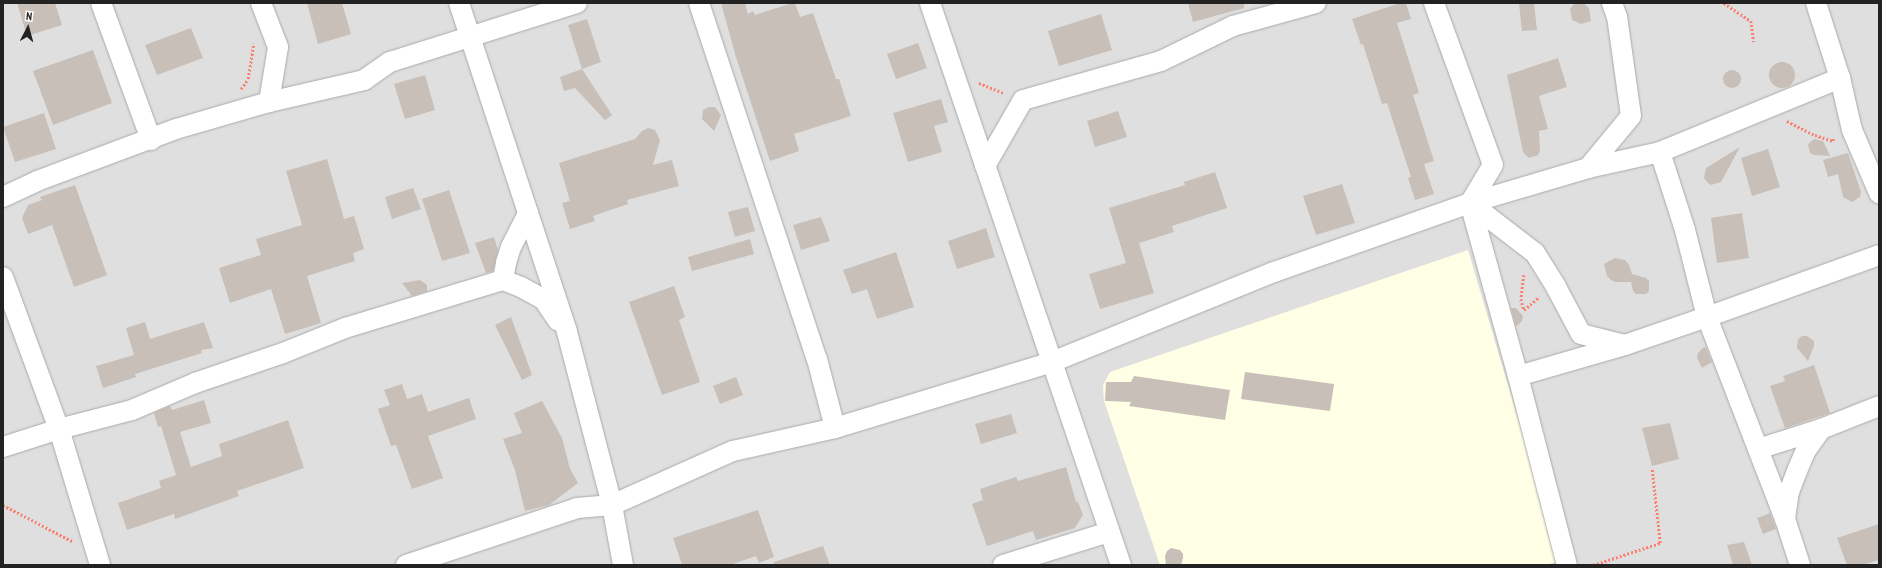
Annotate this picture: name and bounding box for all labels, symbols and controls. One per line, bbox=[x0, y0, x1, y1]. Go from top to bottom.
north arrow bbox=[8, 8, 48, 48]
text: N bbox=[26, 9, 33, 23]

